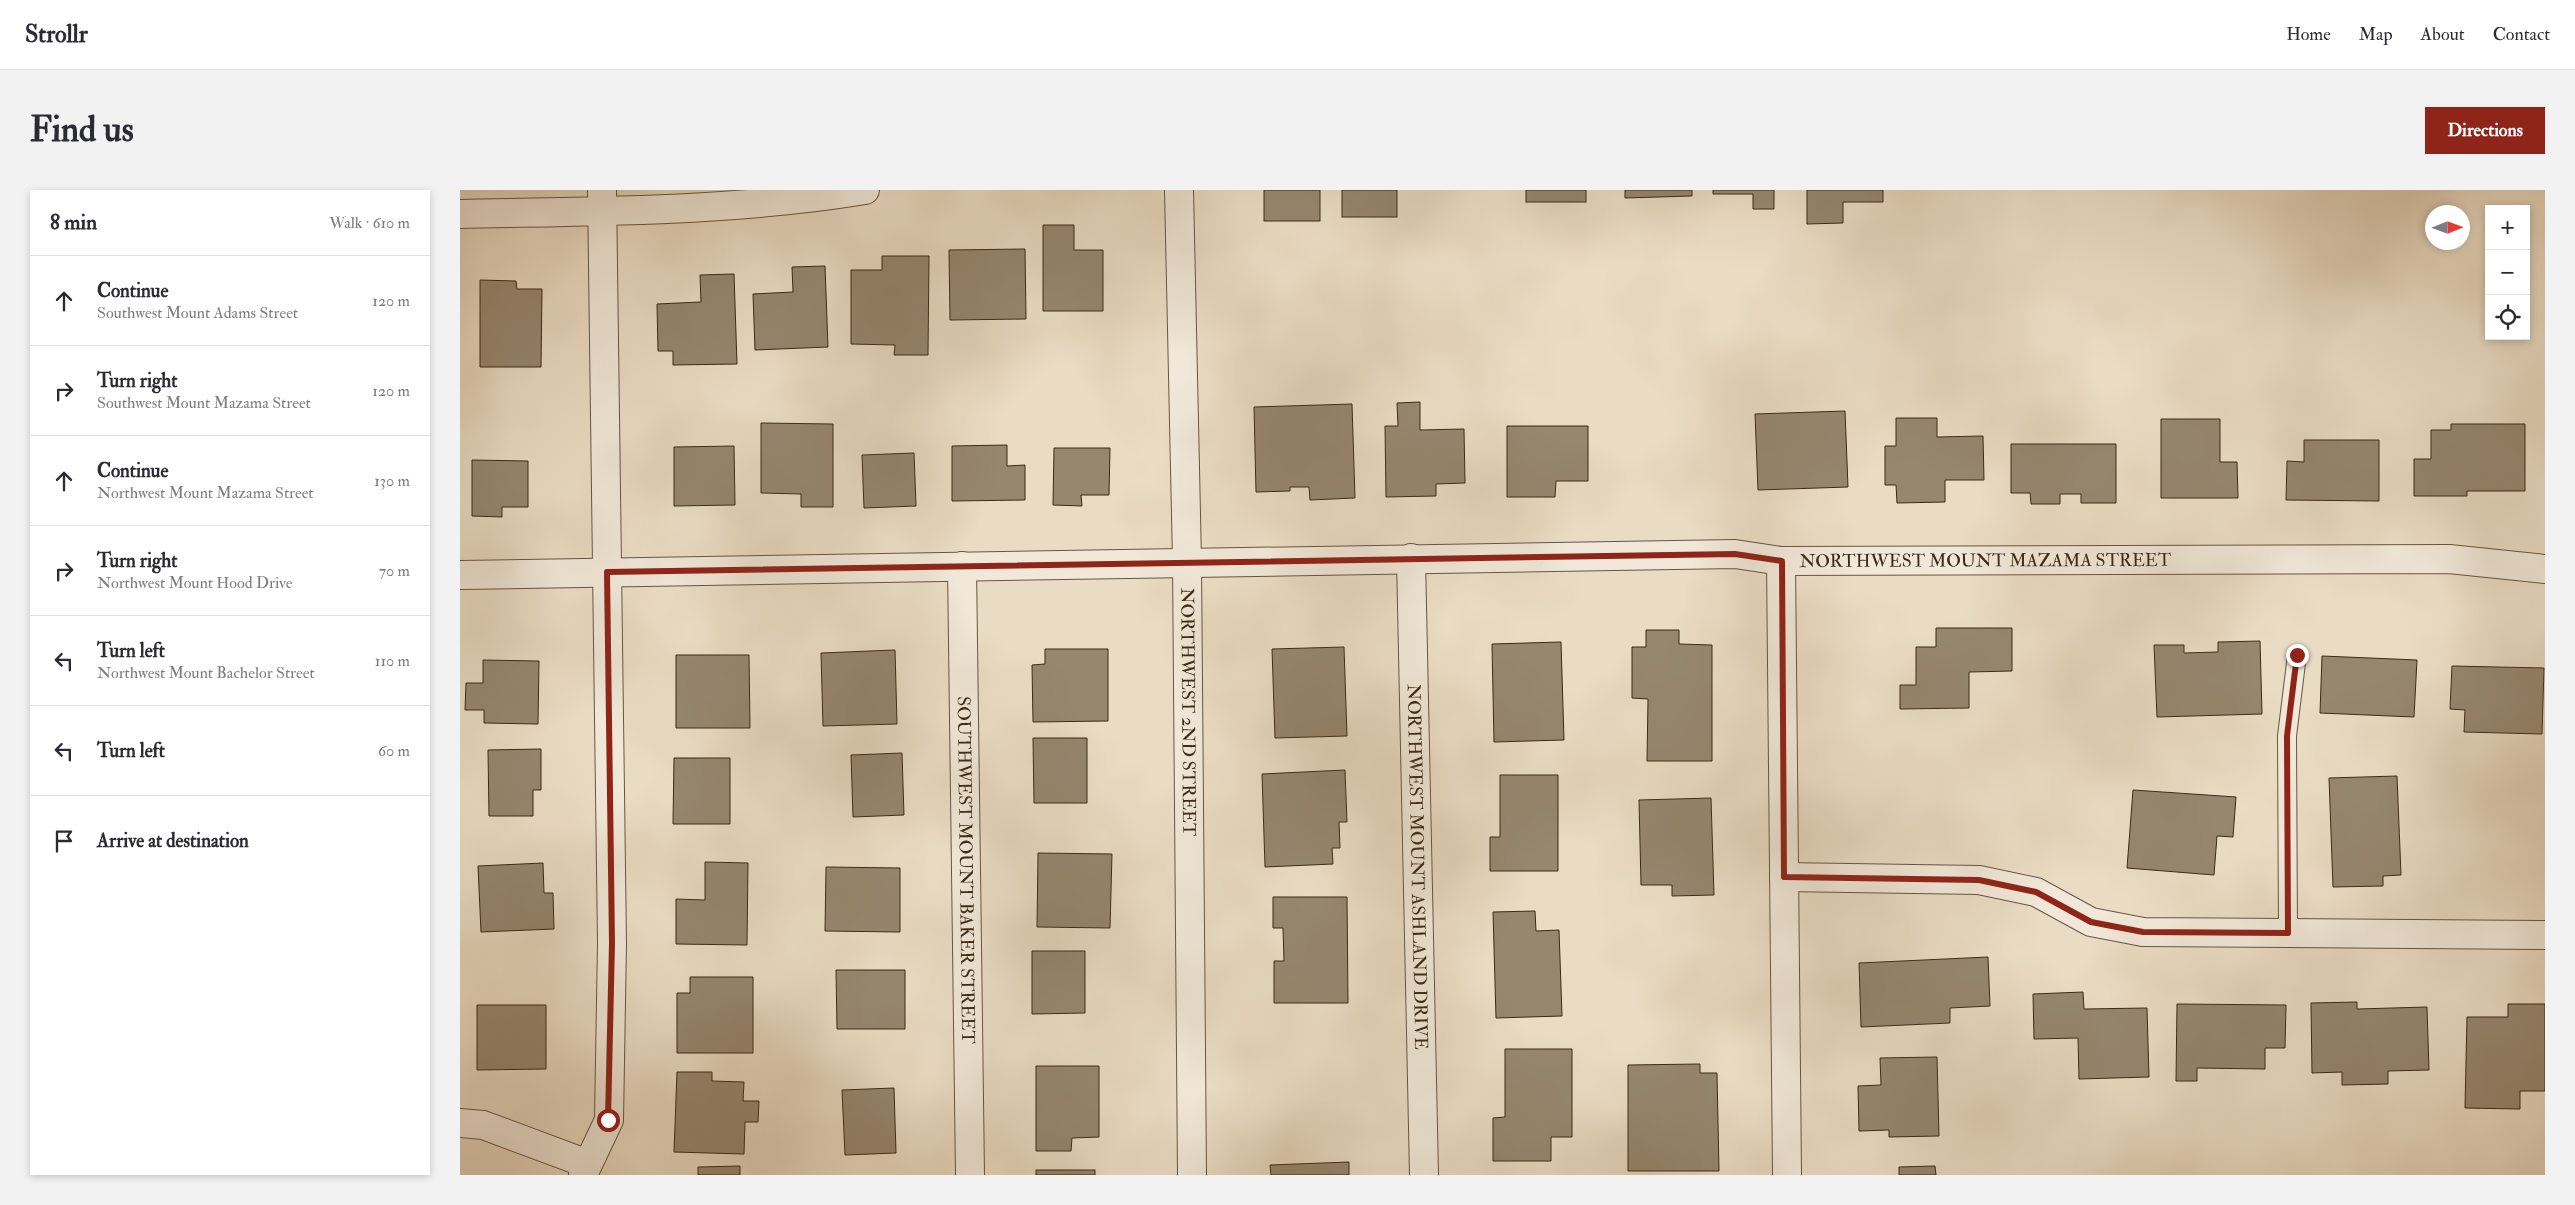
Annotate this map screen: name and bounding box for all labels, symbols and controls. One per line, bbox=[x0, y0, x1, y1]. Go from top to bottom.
text: Strollr bbox=[25, 19, 88, 50]
text: Home bbox=[2286, 23, 2331, 46]
text: Map bbox=[2359, 23, 2393, 46]
text: About bbox=[2421, 23, 2465, 46]
text: Contact bbox=[2493, 23, 2550, 46]
button: Directions bbox=[2425, 107, 2545, 154]
text: Find us bbox=[30, 108, 134, 152]
north arrow bbox=[2425, 205, 2470, 250]
map controls bbox=[2485, 205, 2530, 340]
button: + bbox=[2485, 205, 2530, 250]
text: 8 min bbox=[50, 209, 97, 236]
text: Walk · 610 m bbox=[329, 213, 410, 233]
button: − bbox=[2485, 250, 2530, 295]
text: Continue bbox=[97, 279, 168, 303]
icon: ahead bbox=[50, 287, 78, 315]
text: 120 m bbox=[372, 291, 410, 311]
button: locate bbox=[2485, 295, 2530, 340]
text: Southwest Mount Adams Street bbox=[97, 303, 298, 323]
text: Turn right bbox=[97, 369, 177, 393]
icon: right bbox=[50, 377, 78, 405]
text: 120 m bbox=[372, 381, 410, 401]
text: Southwest Mount Mazama Street bbox=[97, 393, 311, 413]
text: Continue bbox=[97, 459, 168, 483]
icon: ahead bbox=[50, 467, 78, 495]
text: 130 m bbox=[374, 471, 410, 491]
text: Northwest Mount Mazama Street bbox=[97, 483, 314, 503]
text: Turn right bbox=[97, 549, 177, 573]
street label: NORTHWEST MOUNT MAZAMA STREET bbox=[1799, 549, 2172, 573]
icon: right bbox=[50, 557, 78, 585]
text: 70 m bbox=[379, 561, 410, 581]
text: Northwest Mount Hood Drive bbox=[97, 573, 293, 593]
street label: NORTHWEST 2ND STREET bbox=[1175, 588, 1200, 837]
text: Turn left bbox=[97, 639, 165, 663]
route end bbox=[2286, 644, 2309, 667]
icon: left bbox=[50, 647, 78, 675]
text: 110 m bbox=[375, 651, 410, 671]
text: Northwest Mount Bachelor Street bbox=[97, 663, 315, 683]
street label: NORTHWEST MOUNT ASHLAND DRIVE bbox=[1402, 684, 1432, 1050]
street label: SOUTHWEST MOUNT BAKER STREET bbox=[952, 696, 979, 1045]
icon: left bbox=[50, 737, 78, 765]
text: Turn left bbox=[97, 739, 165, 763]
text: 60 m bbox=[378, 741, 410, 761]
icon: arrive bbox=[50, 827, 78, 855]
text: Arrive at destination bbox=[97, 829, 249, 853]
route start bbox=[597, 1109, 620, 1132]

